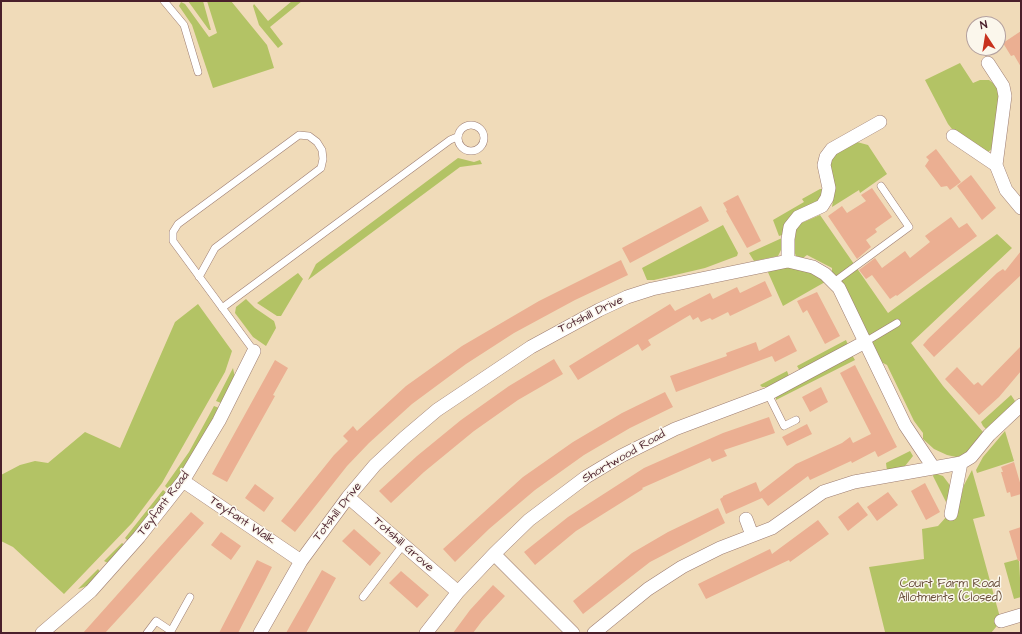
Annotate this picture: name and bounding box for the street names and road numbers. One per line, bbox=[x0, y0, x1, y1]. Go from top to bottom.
street label: Totshill Drive bbox=[556, 293, 626, 337]
street label: Shortwood Road bbox=[580, 427, 668, 487]
street label: Teyfant Road bbox=[135, 469, 193, 539]
street label: Totshill Drive bbox=[311, 480, 365, 544]
street label: Teyfant Walk bbox=[206, 494, 278, 548]
street label: Totshill Grove bbox=[370, 515, 436, 575]

